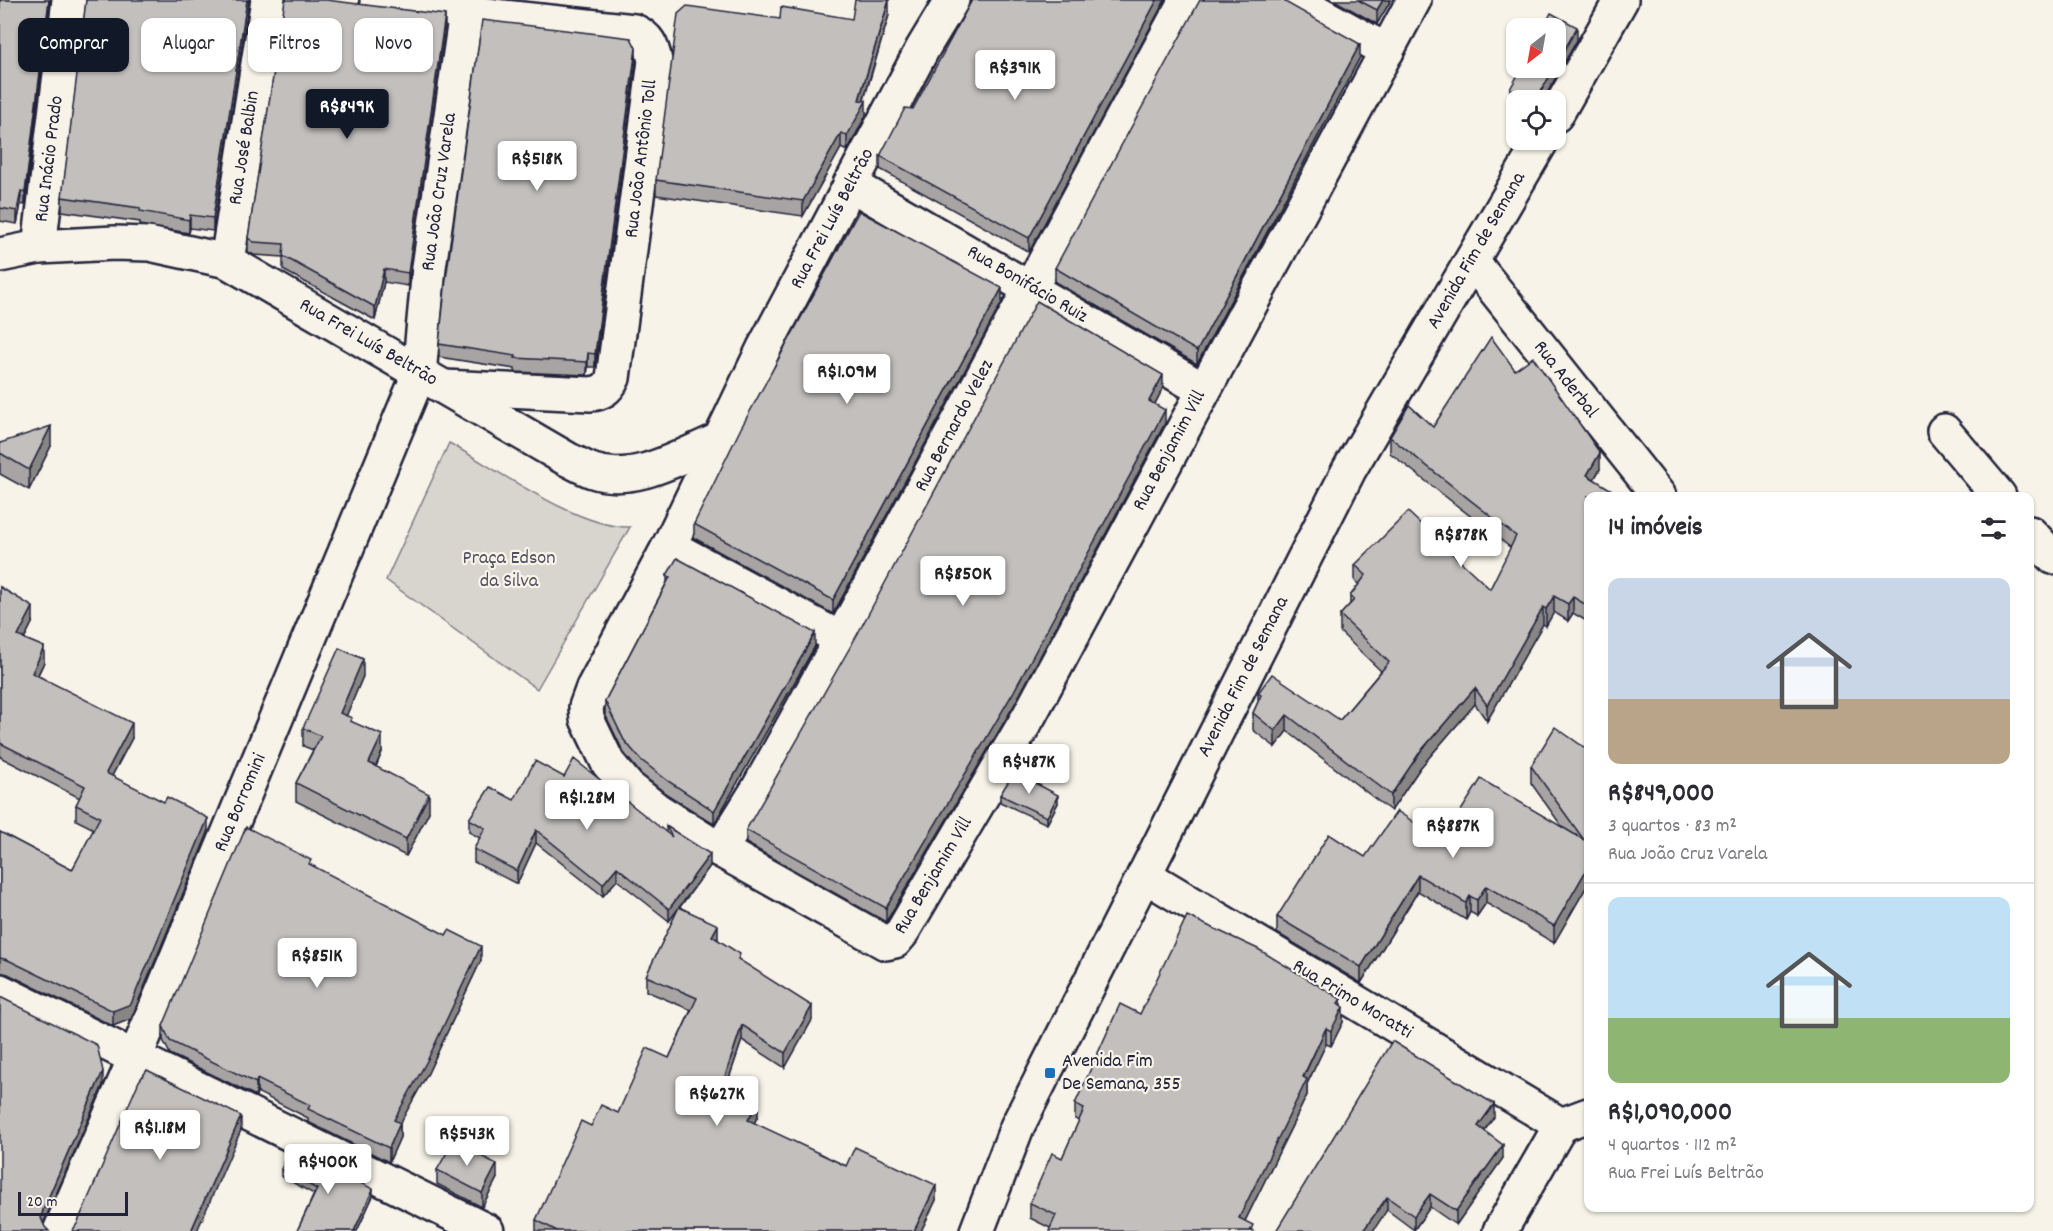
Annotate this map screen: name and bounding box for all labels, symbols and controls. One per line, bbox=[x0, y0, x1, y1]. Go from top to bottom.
chip: Comprar bbox=[18, 18, 129, 72]
chip: Alugar bbox=[141, 18, 236, 72]
chip: Filtros bbox=[248, 18, 342, 72]
chip: Novo bbox=[354, 18, 433, 72]
north arrow bbox=[1506, 18, 1566, 78]
map controls bbox=[1506, 18, 1566, 150]
pin: R$391K bbox=[966, 50, 1064, 101]
text: R$391K bbox=[989, 55, 1041, 83]
street label: Rua João Antônio Toll bbox=[618, 78, 666, 240]
street label: Rua José Balbin bbox=[222, 89, 268, 207]
pin: R$849K bbox=[298, 89, 396, 140]
button: locate bbox=[1506, 90, 1566, 150]
street label: Rua Inácio Prado bbox=[28, 94, 72, 224]
text: R$849K bbox=[320, 94, 374, 122]
street label: Rua João Cruz Varela bbox=[415, 111, 465, 273]
pin: R$518K bbox=[488, 141, 586, 192]
street label: Rua Frei Luís Beltrão bbox=[784, 144, 882, 294]
text: R$518K bbox=[512, 146, 562, 174]
street label: Avenida Fim de Semana bbox=[1421, 167, 1534, 335]
street label: Rua Bonifácio Ruiz bbox=[961, 239, 1093, 331]
street label: Rua Frei Luís Beltrão bbox=[293, 292, 443, 394]
street label: Rua Aderbal bbox=[1526, 335, 1604, 425]
pin: R$1.09M bbox=[792, 354, 902, 405]
street label: Rua Bernardo Velez bbox=[908, 354, 1002, 497]
text: R$1.09M bbox=[817, 359, 877, 387]
street label: Rua Benjamim Vill bbox=[1126, 386, 1214, 516]
text: 14 imóveis bbox=[1608, 510, 1703, 547]
icon: filters bbox=[1977, 512, 2010, 545]
pin: R$878K bbox=[1412, 517, 1510, 568]
text: R$878K bbox=[1435, 522, 1487, 550]
park label: Praça Edson da Silva bbox=[463, 545, 555, 596]
pin: R$850K bbox=[914, 556, 1012, 607]
text: R$850K bbox=[934, 561, 992, 589]
street label: Avenida Fim de Semana bbox=[1191, 591, 1297, 762]
icon: home bbox=[1755, 617, 1863, 725]
pin: R$487K bbox=[980, 744, 1078, 795]
street label: Rua Borromini bbox=[208, 749, 274, 857]
text: R$487K bbox=[1002, 749, 1056, 777]
text: R$849,000 bbox=[1608, 776, 1714, 813]
pin: R$1.28M bbox=[532, 780, 642, 831]
text: R$1.28M bbox=[559, 785, 615, 813]
pin: R$887K bbox=[1404, 808, 1502, 859]
street label: Rua Benjamim Vill bbox=[888, 812, 980, 940]
text: R$887K bbox=[1427, 813, 1479, 841]
text: 3 quartos · 83 m² bbox=[1608, 813, 1737, 841]
text: Rua João Cruz Varela bbox=[1608, 841, 1767, 869]
icon: home bbox=[1755, 936, 1863, 1044]
pin: R$851K bbox=[268, 938, 366, 989]
text: R$851K bbox=[292, 943, 342, 971]
street label: Rua Primo Moratti bbox=[1287, 953, 1418, 1047]
place label: Avenida Fim De Semana, 355 bbox=[1062, 1048, 1181, 1099]
marker: Avenida Fim De Semana, 355 bbox=[1043, 1066, 1057, 1080]
pin: R$627K bbox=[668, 1076, 766, 1127]
text: R$627K bbox=[689, 1081, 745, 1109]
text: R$1,090,000 bbox=[1608, 1095, 1732, 1132]
pin: R$1.18M bbox=[105, 1110, 215, 1161]
text: R$1.18M bbox=[134, 1115, 186, 1143]
pin: R$543K bbox=[418, 1116, 516, 1167]
text: R$543K bbox=[439, 1121, 495, 1149]
text: 4 quartos · 112 m² bbox=[1608, 1132, 1737, 1160]
pin: R$400K bbox=[279, 1144, 377, 1195]
text: R$400K bbox=[298, 1149, 358, 1177]
text: Rua Frei Luís Beltrão bbox=[1608, 1160, 1764, 1188]
scale bar bbox=[18, 1189, 128, 1216]
text: 20 m bbox=[27, 1191, 57, 1214]

